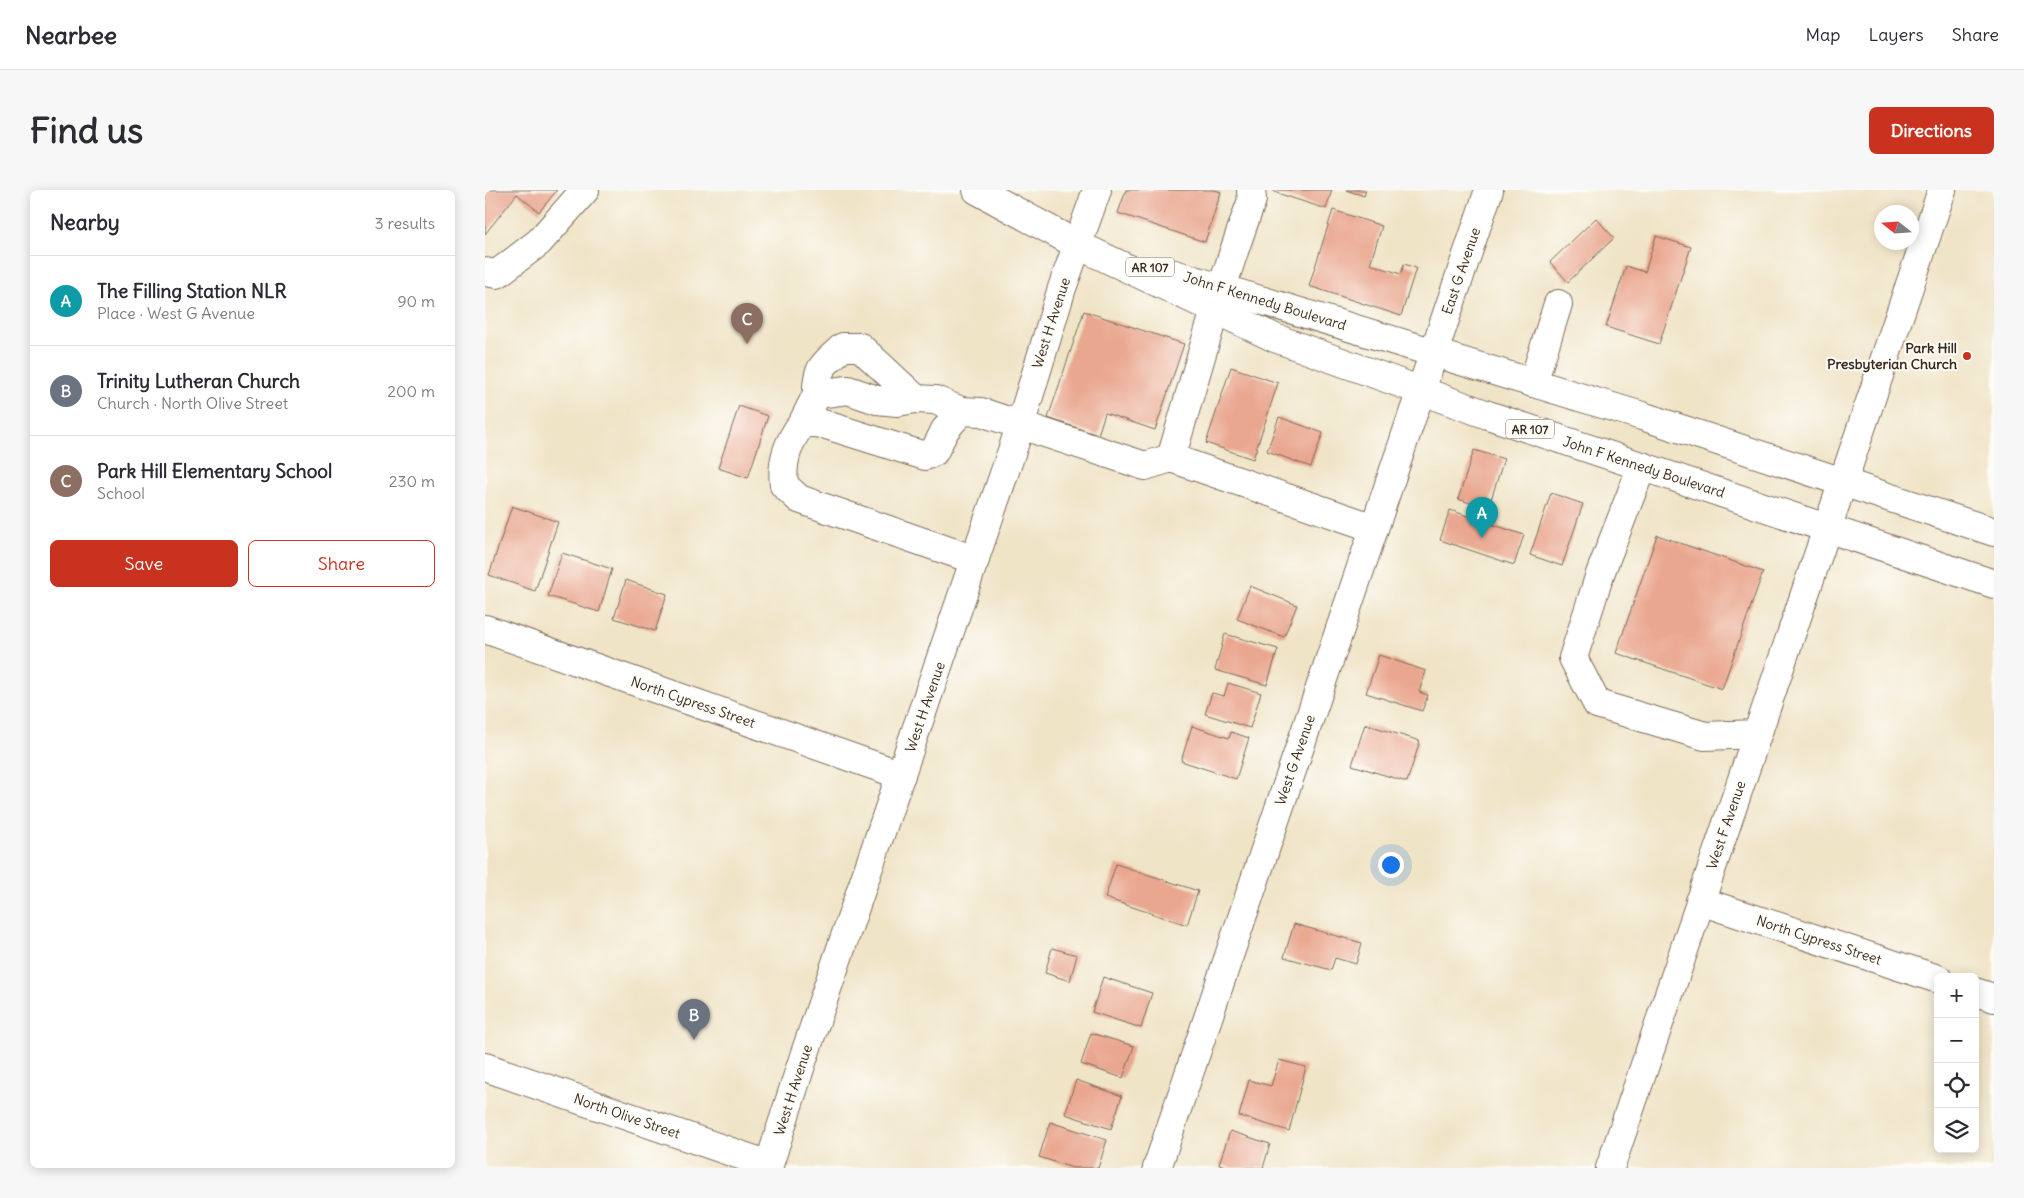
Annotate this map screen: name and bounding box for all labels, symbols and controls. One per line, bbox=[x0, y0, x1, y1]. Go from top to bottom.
text: Nearbee bbox=[25, 20, 117, 50]
text: Map bbox=[1805, 23, 1840, 46]
text: Layers bbox=[1868, 23, 1924, 46]
text: Share bbox=[1952, 23, 1999, 46]
button: Directions bbox=[1869, 107, 1994, 154]
text: Find us bbox=[30, 108, 143, 152]
north arrow bbox=[1874, 205, 1919, 250]
text: Nearby bbox=[50, 209, 120, 236]
text: 3 results bbox=[375, 213, 435, 233]
street label: East G Avenue bbox=[1438, 225, 1484, 317]
road number: AR 107 bbox=[1126, 258, 1174, 276]
street label: John F Kennedy Boulevard bbox=[1181, 268, 1349, 334]
street label: West H Avenue bbox=[1028, 275, 1074, 371]
text: The Filling Station NLR bbox=[97, 279, 286, 303]
text: A bbox=[61, 291, 71, 311]
text: 90 m bbox=[397, 291, 435, 311]
text: Place · West G Avenue bbox=[97, 303, 255, 323]
pin: C bbox=[731, 303, 763, 344]
place label: Park Hill Presbyterian Church bbox=[1827, 339, 1957, 373]
marker: Park Hill Presbyterian Church bbox=[1961, 350, 1973, 362]
text: Trinity Lutheran Church bbox=[97, 369, 300, 393]
text: B bbox=[61, 381, 71, 401]
text: 200 m bbox=[387, 381, 435, 401]
text: Church · North Olive Street bbox=[97, 393, 288, 413]
road number: AR 107 bbox=[1506, 420, 1554, 438]
street label: John F Kennedy Boulevard bbox=[1561, 432, 1727, 502]
text: Park Hill Elementary School bbox=[97, 459, 332, 483]
text: C bbox=[61, 471, 71, 491]
text: 230 m bbox=[389, 471, 435, 491]
text: School bbox=[97, 483, 145, 503]
pin: A bbox=[1466, 497, 1498, 538]
button: Save bbox=[50, 540, 238, 587]
button: Share bbox=[248, 540, 435, 587]
street label: West H Avenue bbox=[901, 659, 949, 755]
street label: North Cypress Street bbox=[628, 672, 758, 732]
street label: West G Avenue bbox=[1271, 712, 1319, 808]
street label: West F Avenue bbox=[1702, 778, 1750, 872]
your location bbox=[1378, 852, 1404, 878]
street label: North Cypress Street bbox=[1754, 911, 1884, 969]
map controls bbox=[1934, 973, 1979, 1153]
button: + bbox=[1934, 973, 1979, 1018]
pin: B bbox=[678, 999, 710, 1040]
button: − bbox=[1934, 1018, 1979, 1063]
street label: West H Avenue bbox=[770, 1042, 816, 1138]
button: locate bbox=[1934, 1063, 1979, 1108]
street label: North Olive Street bbox=[571, 1089, 683, 1143]
button: layers bbox=[1934, 1108, 1979, 1153]

